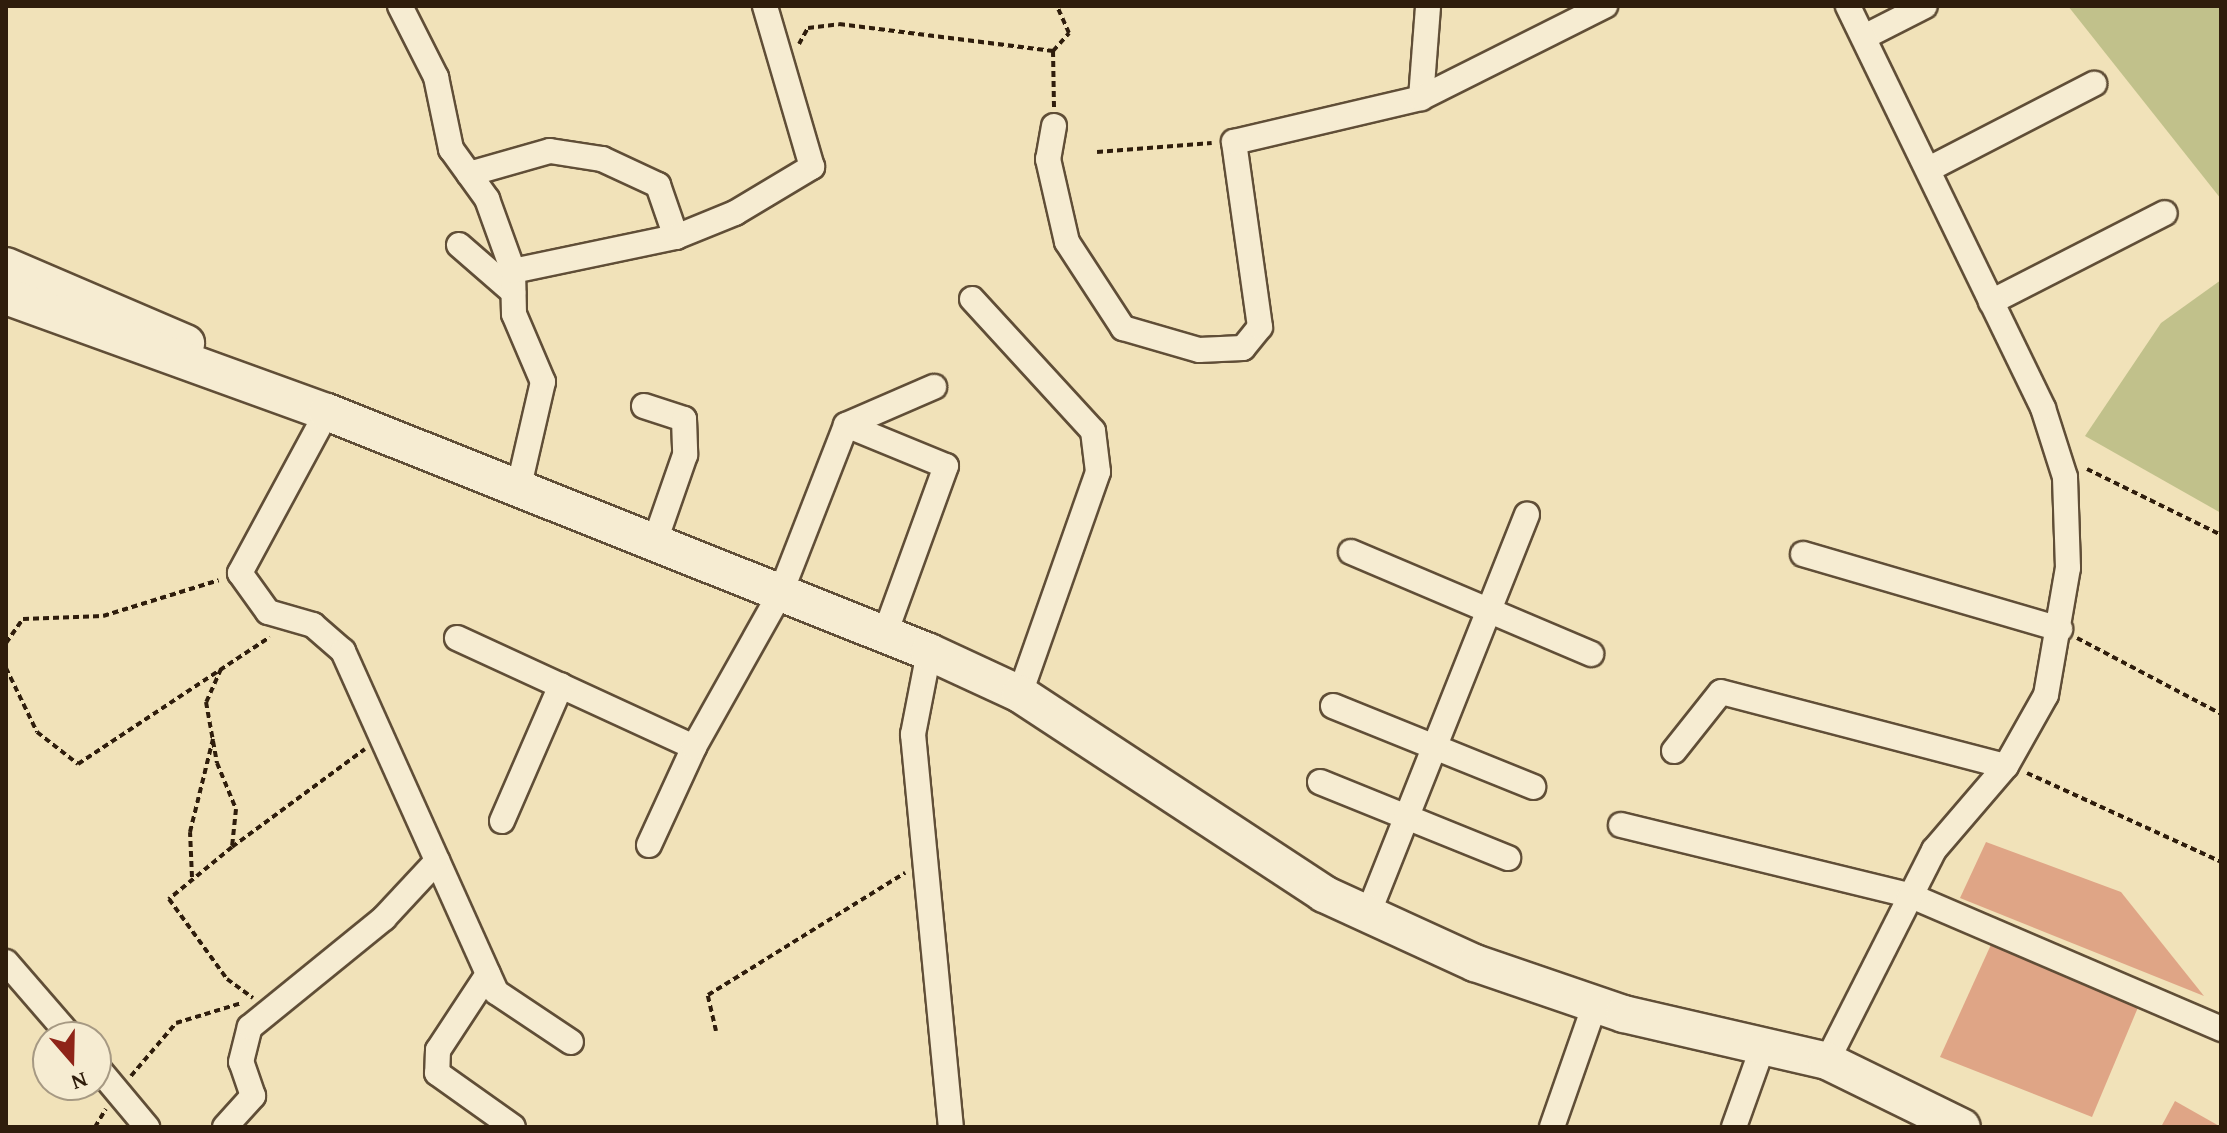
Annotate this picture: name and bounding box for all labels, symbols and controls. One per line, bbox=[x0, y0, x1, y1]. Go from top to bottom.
north arrow bbox=[32, 1021, 112, 1101]
text: N bbox=[67, 1064, 92, 1099]

